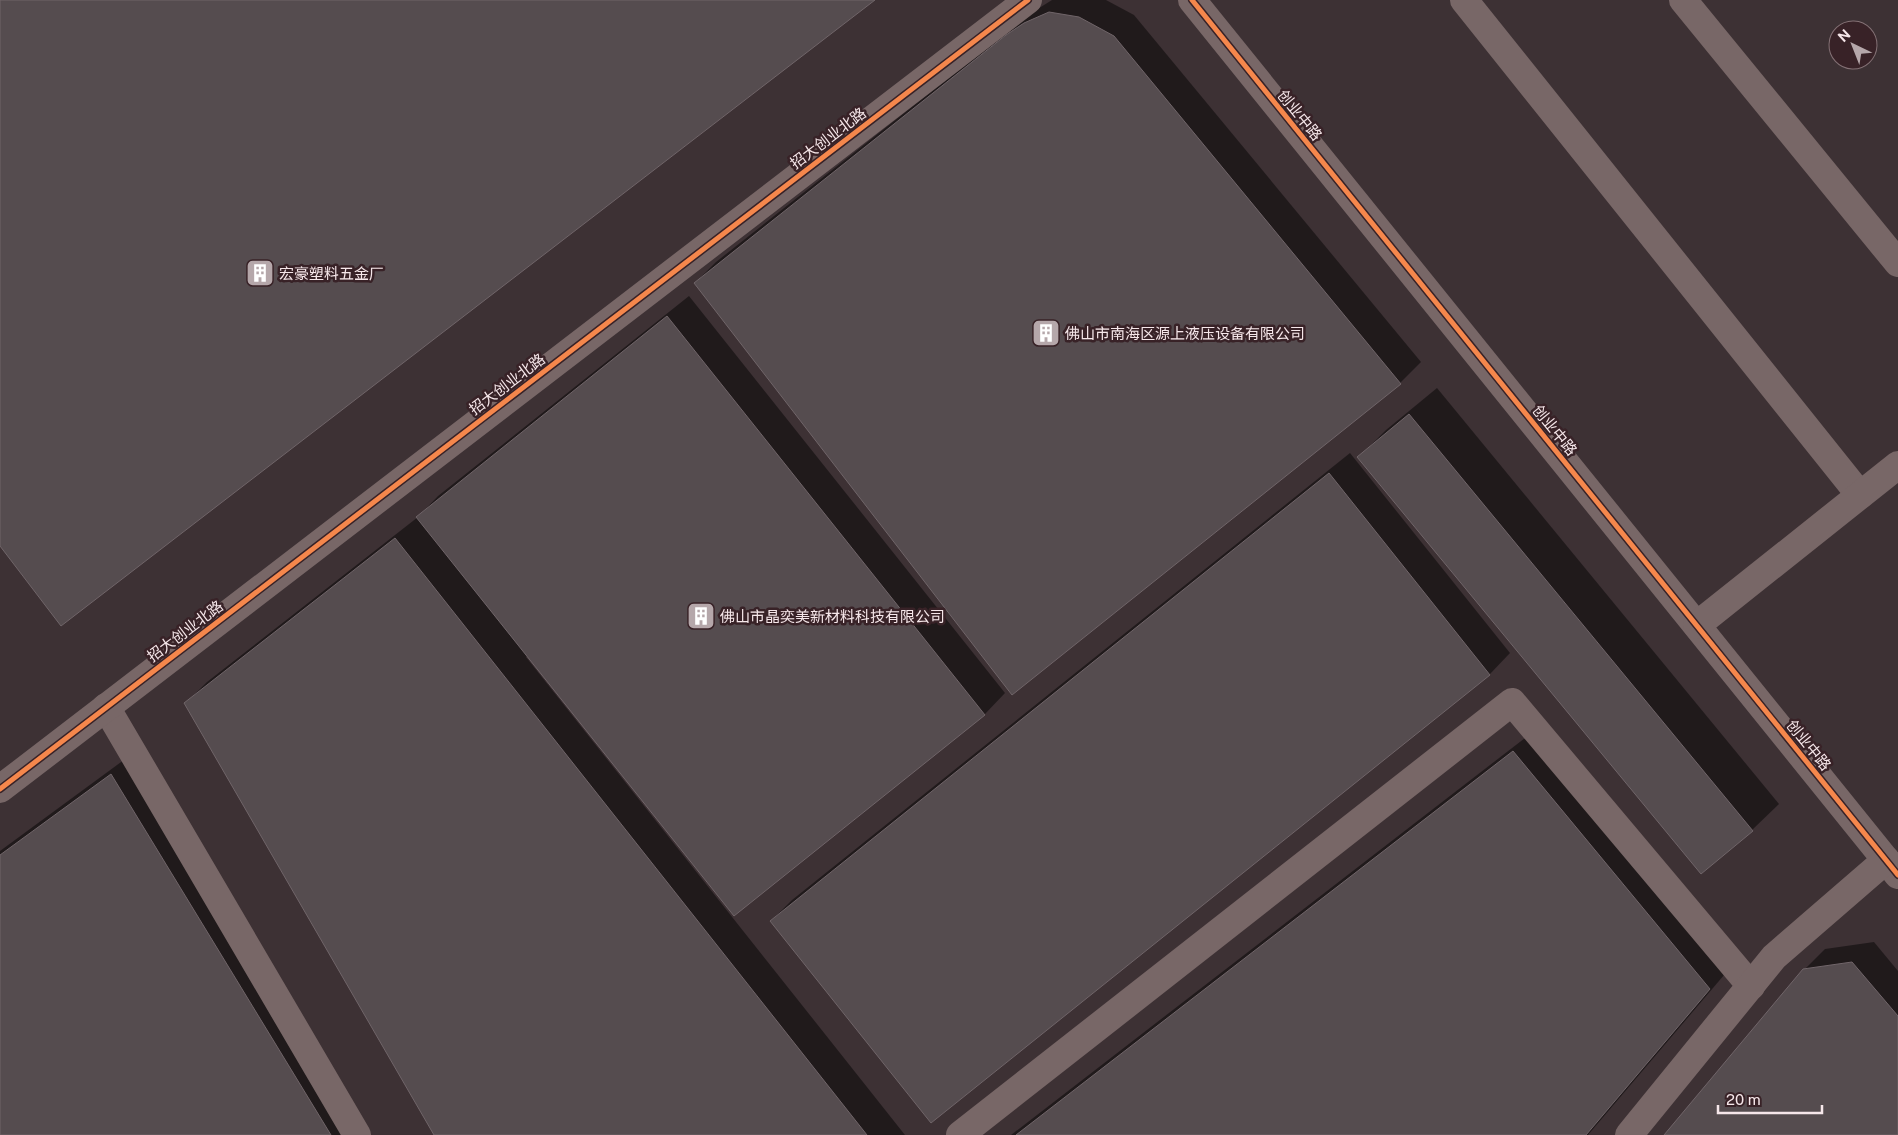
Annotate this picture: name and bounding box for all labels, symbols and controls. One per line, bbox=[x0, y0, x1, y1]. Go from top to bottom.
north arrow bbox=[1828, 20, 1878, 70]
text: N bbox=[1835, 26, 1854, 45]
street label: 创业中路 bbox=[1275, 86, 1325, 144]
street label: 招大创业北路 bbox=[787, 104, 869, 172]
building icon: 宏豪塑料五金厂 bbox=[245, 258, 275, 288]
place label: 宏豪塑料五金厂 bbox=[279, 265, 384, 282]
building icon: 佛山市南海区源上液压设备有限公司 bbox=[1031, 318, 1061, 348]
place label: 佛山市南海区源上液压设备有限公司 bbox=[1065, 325, 1305, 342]
street label: 招大创业北路 bbox=[466, 350, 548, 418]
street label: 创业中路 bbox=[1530, 401, 1580, 459]
street label: 招大创业北路 bbox=[144, 597, 226, 665]
building icon: 佛山市晶奕美新材料科技有限公司 bbox=[686, 601, 716, 631]
place label: 佛山市晶奕美新材料科技有限公司 bbox=[720, 608, 945, 625]
street label: 创业中路 bbox=[1784, 716, 1834, 774]
scale bar bbox=[1718, 1082, 1822, 1114]
text: 20 m bbox=[1726, 1091, 1761, 1108]

